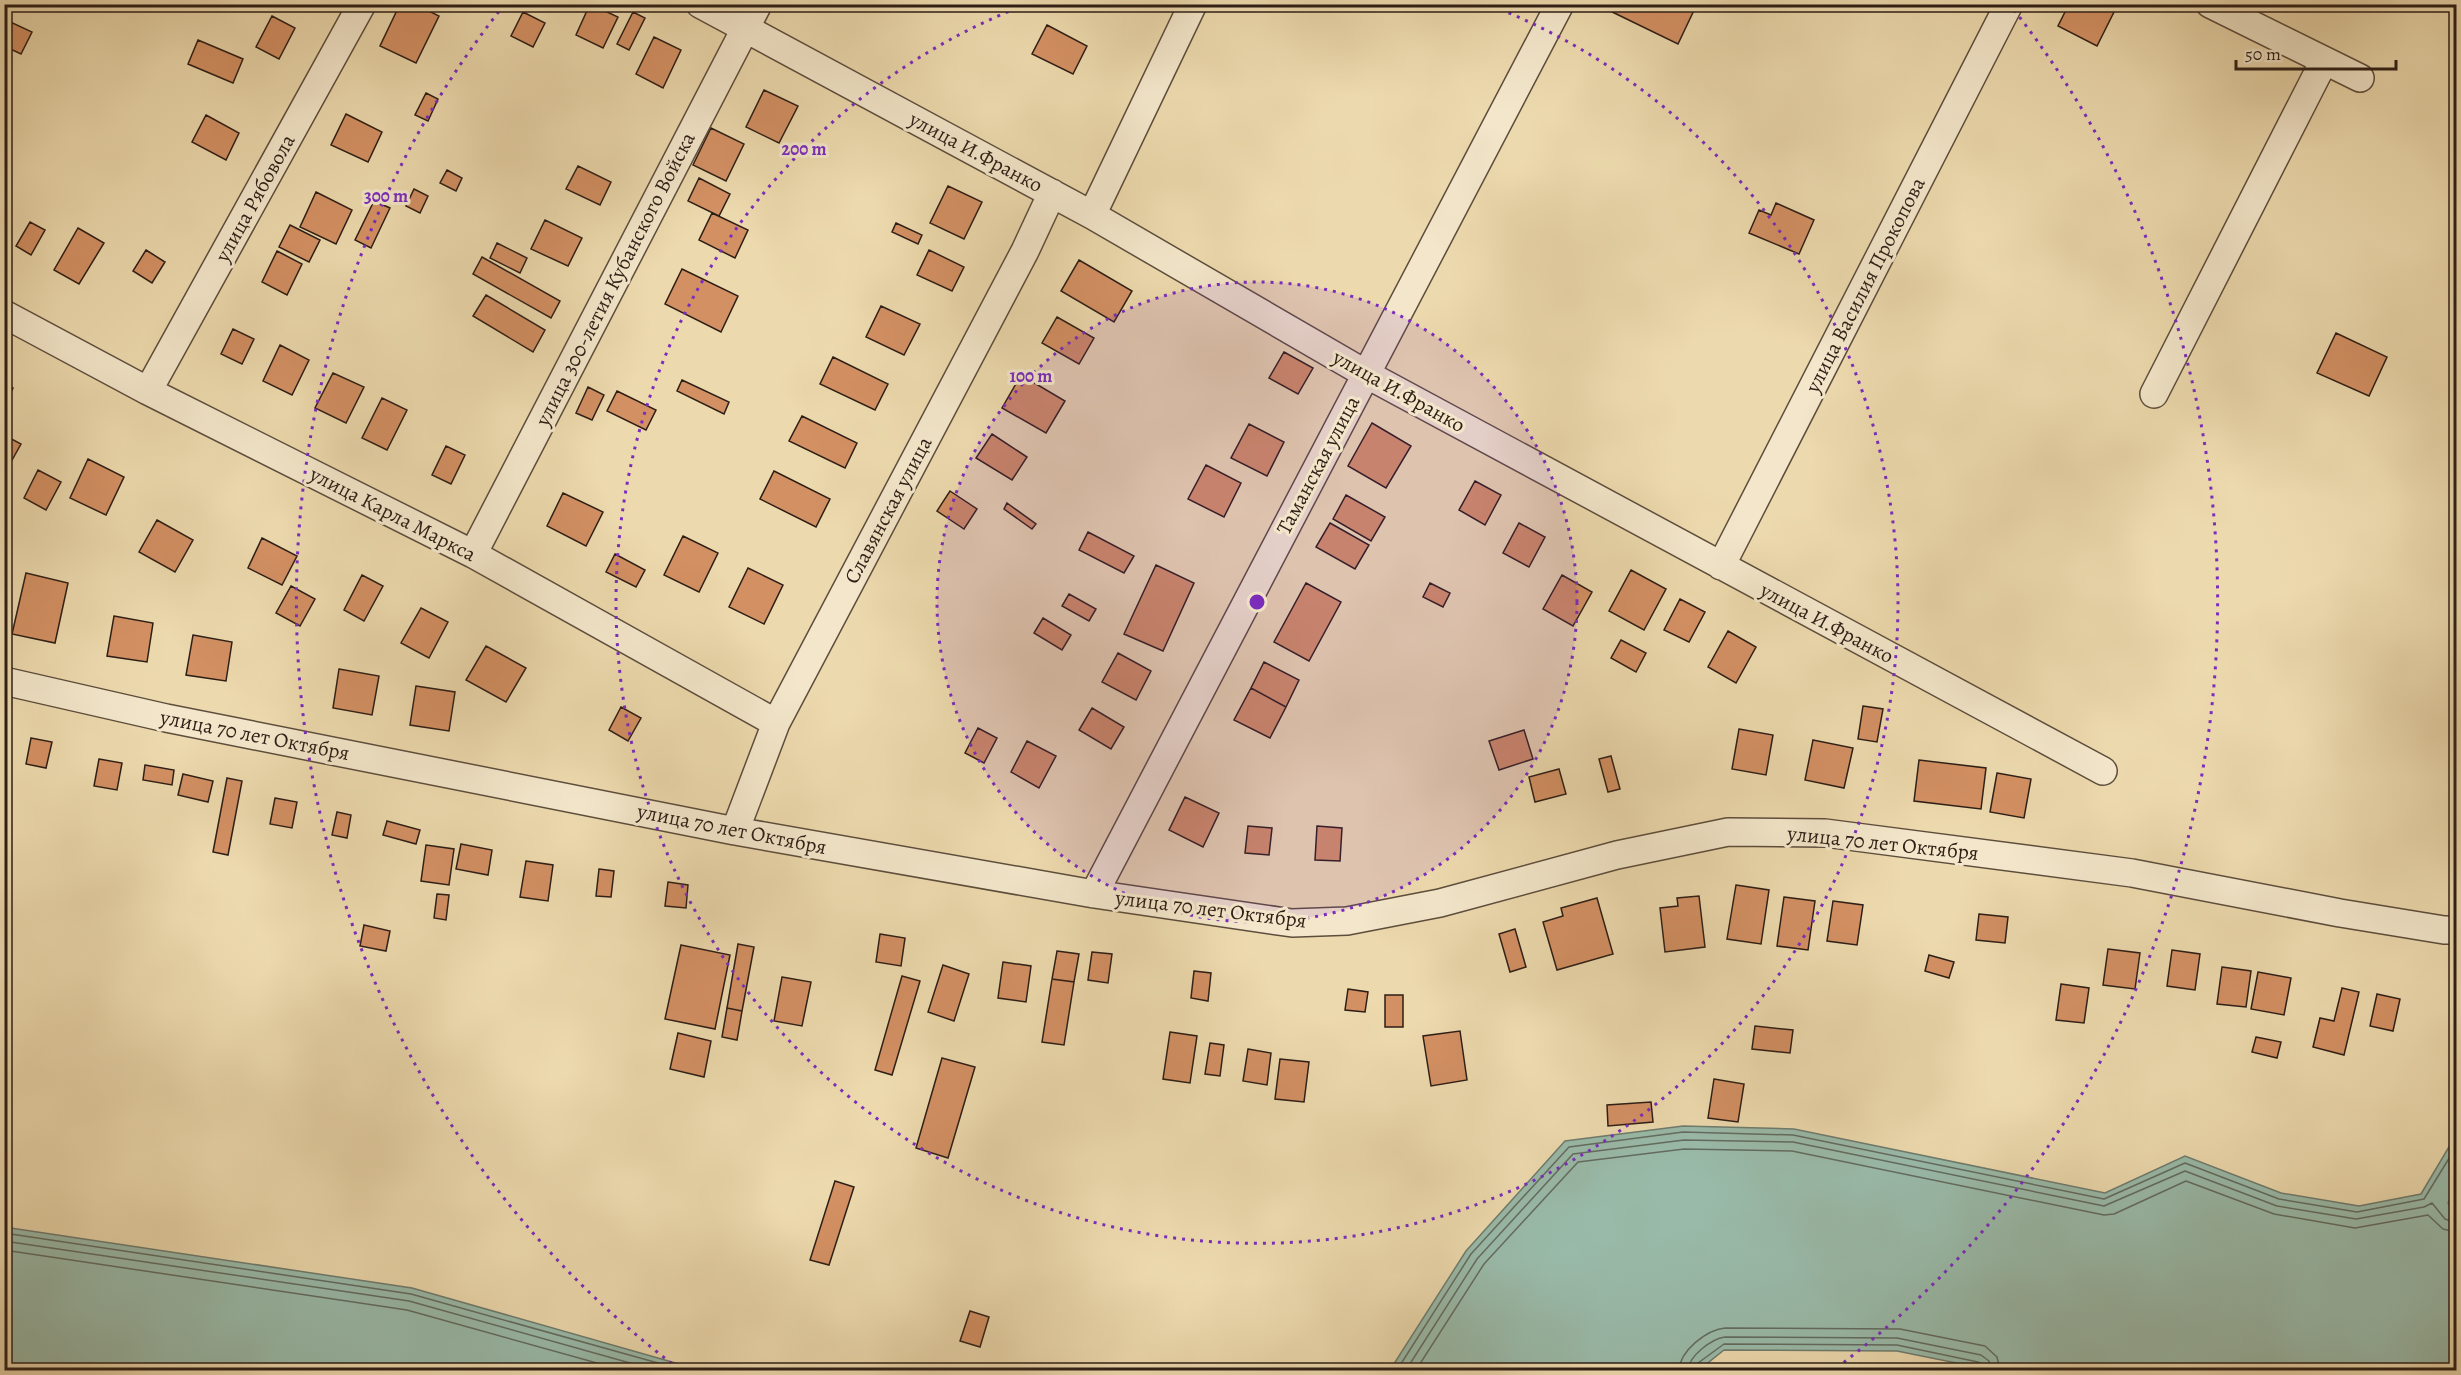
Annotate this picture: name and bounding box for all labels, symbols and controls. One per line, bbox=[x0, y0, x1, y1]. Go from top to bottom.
scale bar bbox=[2236, 33, 2396, 71]
text: 50 m bbox=[2245, 42, 2281, 66]
street label: улица И.Франко bbox=[903, 105, 1048, 199]
street label: улица 300-летия Кубанского Войска bbox=[528, 127, 702, 432]
street label: улица Рябовола bbox=[208, 129, 302, 268]
text: 200 m bbox=[781, 137, 827, 161]
street label: улица Василия Прокопова bbox=[1798, 172, 1932, 398]
text: 300 m bbox=[364, 184, 408, 208]
street label: улица И.Франко bbox=[1327, 343, 1470, 439]
text: 100 m bbox=[1010, 364, 1052, 388]
street label: Таманская улица bbox=[1270, 391, 1366, 539]
street label: Славянская улица bbox=[837, 431, 939, 588]
street label: улица Карла Маркса bbox=[304, 459, 481, 568]
street label: улица И.Франко bbox=[1754, 576, 1899, 670]
centre of rings bbox=[1247, 592, 1267, 612]
street label: улица 70 лет Октября bbox=[157, 703, 352, 767]
street label: улица 70 лет Октября bbox=[634, 797, 829, 861]
street label: улица 70 лет Октября bbox=[1785, 819, 1980, 867]
street label: улица 70 лет Октября bbox=[1113, 883, 1308, 935]

